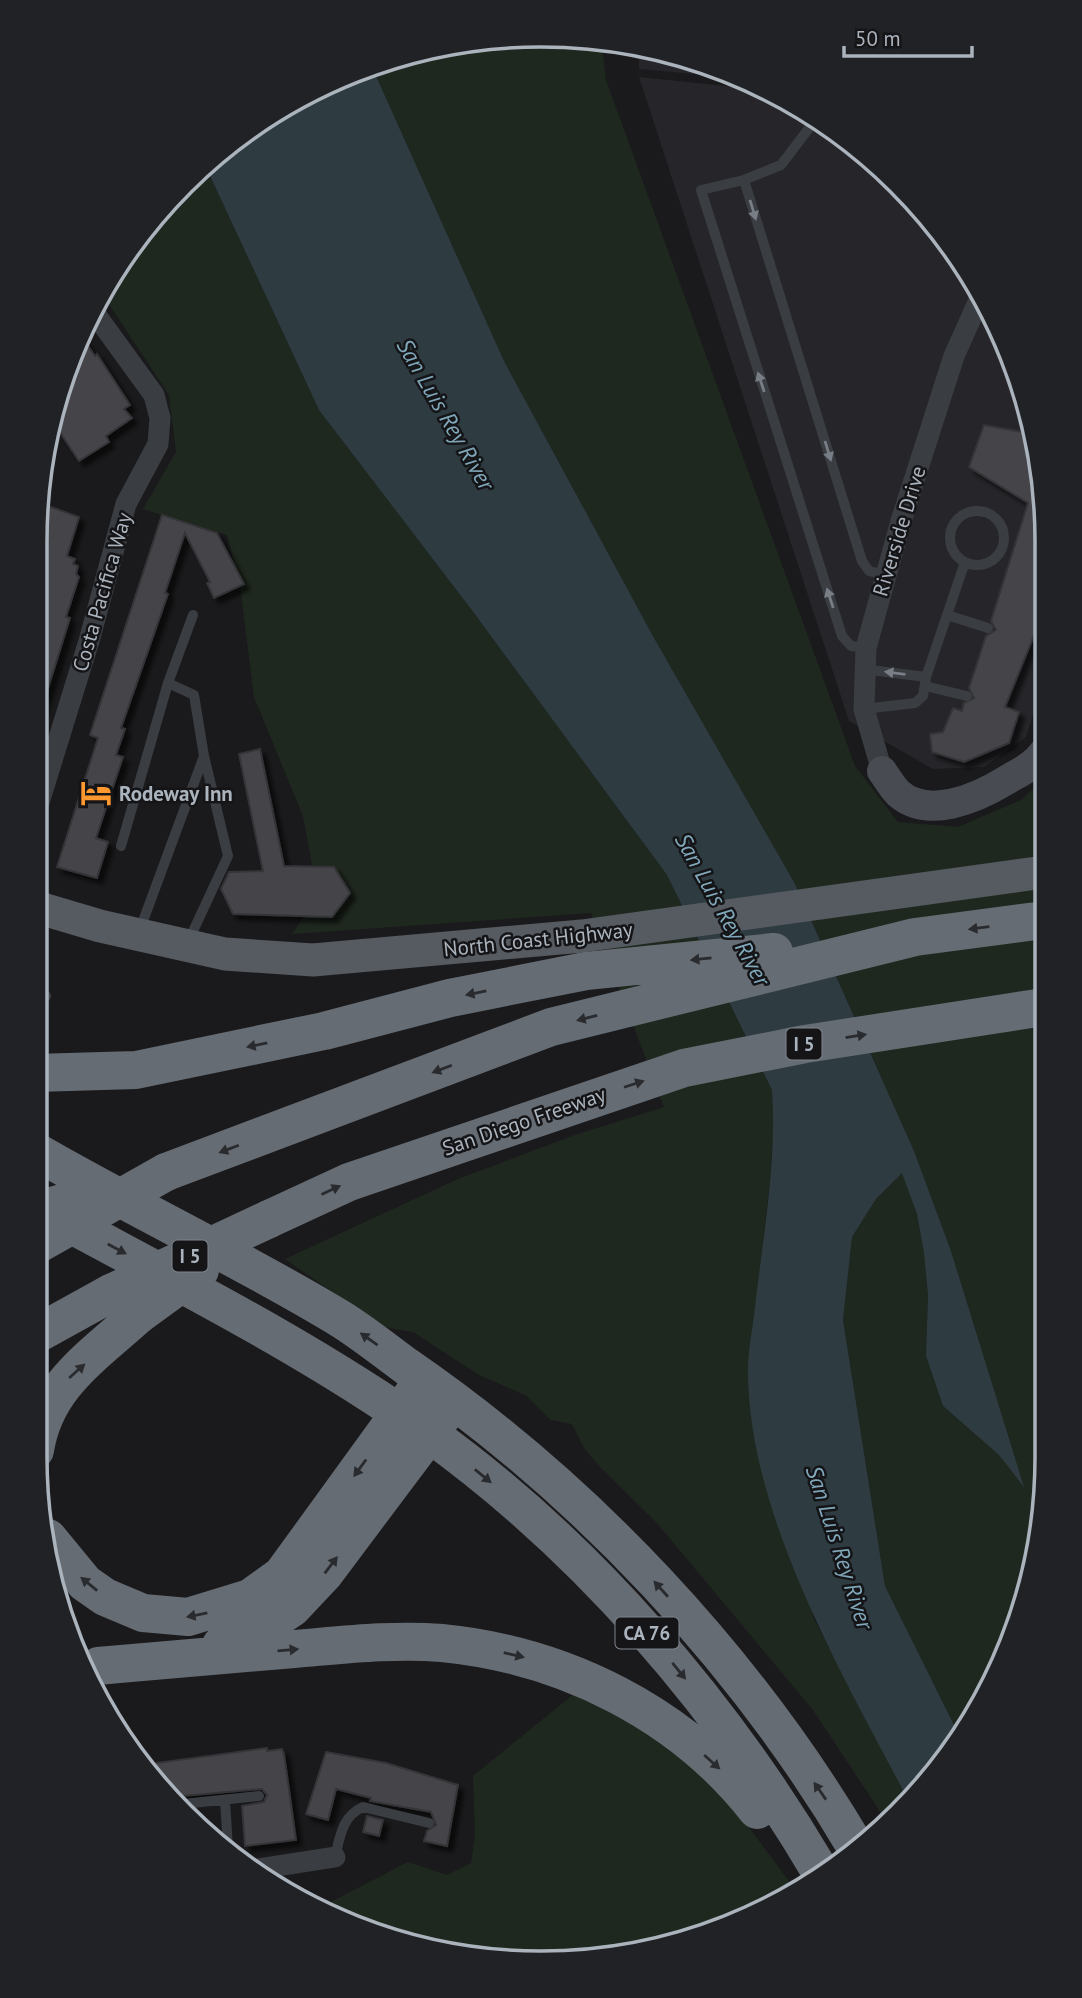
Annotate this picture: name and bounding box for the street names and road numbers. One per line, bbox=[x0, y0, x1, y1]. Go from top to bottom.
street label: Riverside Drive bbox=[866, 463, 932, 599]
street label: Costa Pacifica Way bbox=[66, 509, 138, 675]
street label: North Coast Highway bbox=[442, 916, 634, 962]
road number: I 5 bbox=[786, 1028, 822, 1060]
street label: San Diego Freeway bbox=[439, 1080, 609, 1162]
road number: I 5 bbox=[172, 1240, 208, 1272]
road number: CA 76 bbox=[616, 1618, 678, 1648]

